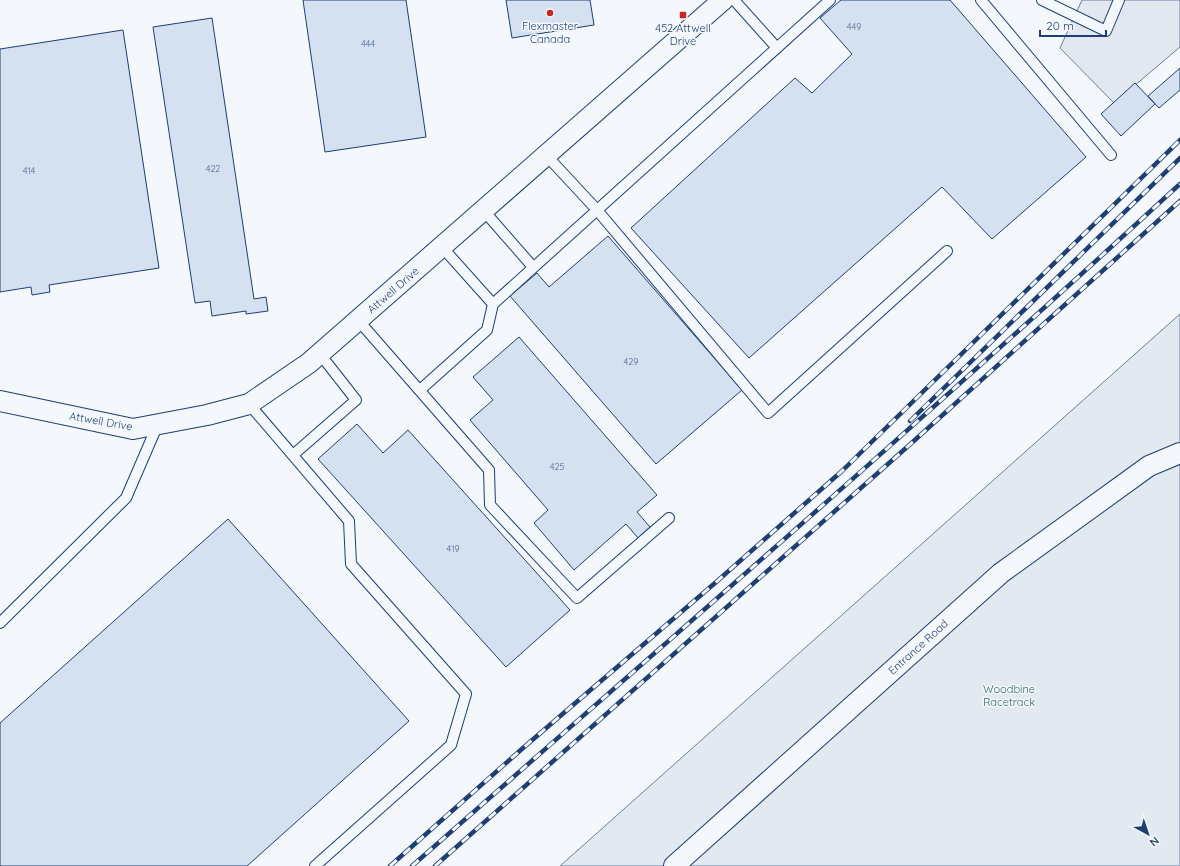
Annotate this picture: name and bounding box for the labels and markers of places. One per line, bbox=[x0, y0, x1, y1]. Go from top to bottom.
marker: Flexmaster Canada bbox=[545, 8, 555, 18]
marker: 452 Attwell Drive bbox=[678, 10, 688, 20]
place label: Flexmaster Canada bbox=[522, 19, 579, 46]
place label: 452 Attwell Drive bbox=[655, 21, 711, 48]

